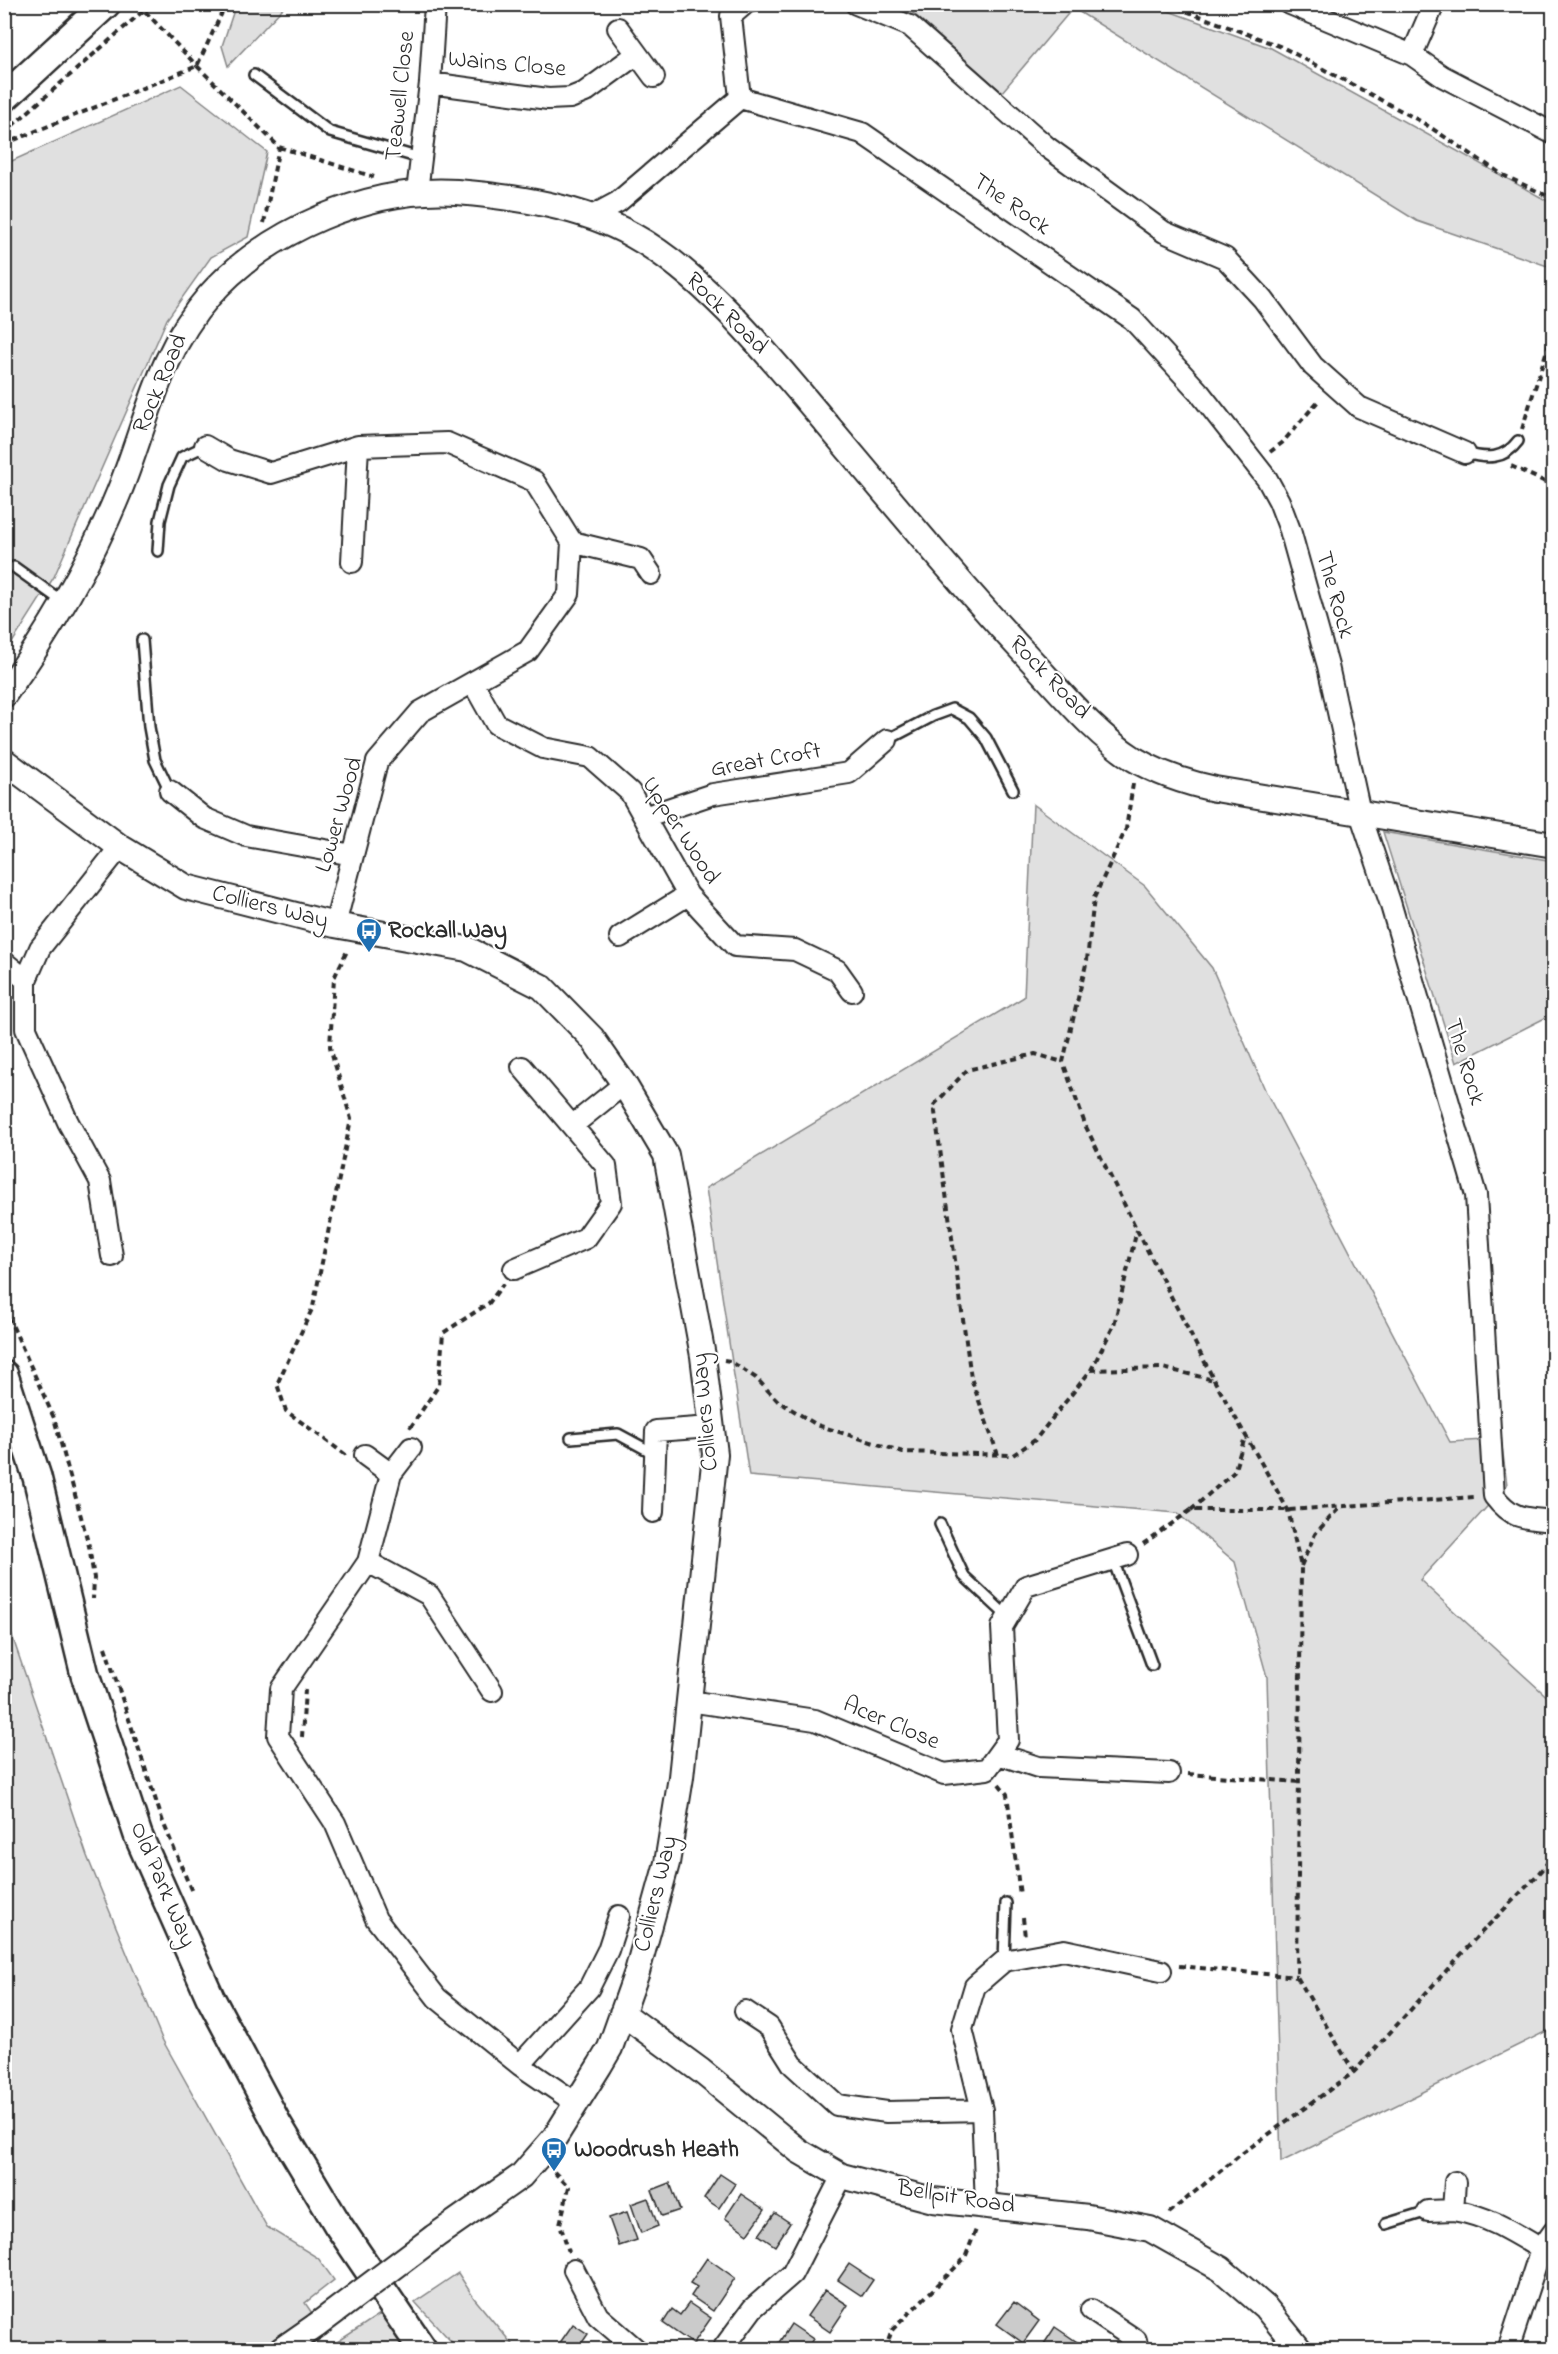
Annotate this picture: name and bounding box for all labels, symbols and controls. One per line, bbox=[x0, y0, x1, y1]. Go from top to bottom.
street label: Teawell Close bbox=[377, 29, 425, 163]
street label: Wains Close bbox=[446, 42, 568, 88]
street label: The Rock bbox=[965, 165, 1058, 245]
street label: Rock Road bbox=[676, 264, 776, 364]
street label: Rock Road bbox=[124, 328, 198, 439]
street label: The Rock bbox=[1305, 547, 1363, 643]
street label: Rock Road bbox=[1000, 628, 1098, 728]
street label: Great Croft bbox=[708, 734, 824, 788]
street label: Lower Wood bbox=[307, 753, 373, 877]
street label: Upper Wood bbox=[632, 770, 728, 892]
street label: Colliers Way bbox=[208, 877, 332, 940]
place label: Rockall Way bbox=[388, 914, 507, 950]
bus stop icon: Rockall Way bbox=[354, 916, 384, 954]
street label: The Rock bbox=[1434, 1014, 1494, 1110]
street label: Colliers Way bbox=[683, 1351, 730, 1473]
street label: Acer Close bbox=[837, 1688, 945, 1760]
street label: Old Park Way bbox=[119, 1817, 204, 1954]
street label: Colliers Way bbox=[626, 1832, 689, 1956]
place label: Woodrush Heath bbox=[574, 2133, 739, 2168]
bus stop icon: Woodrush Heath bbox=[539, 2135, 569, 2173]
street label: Bellpit Road bbox=[894, 2171, 1018, 2225]

